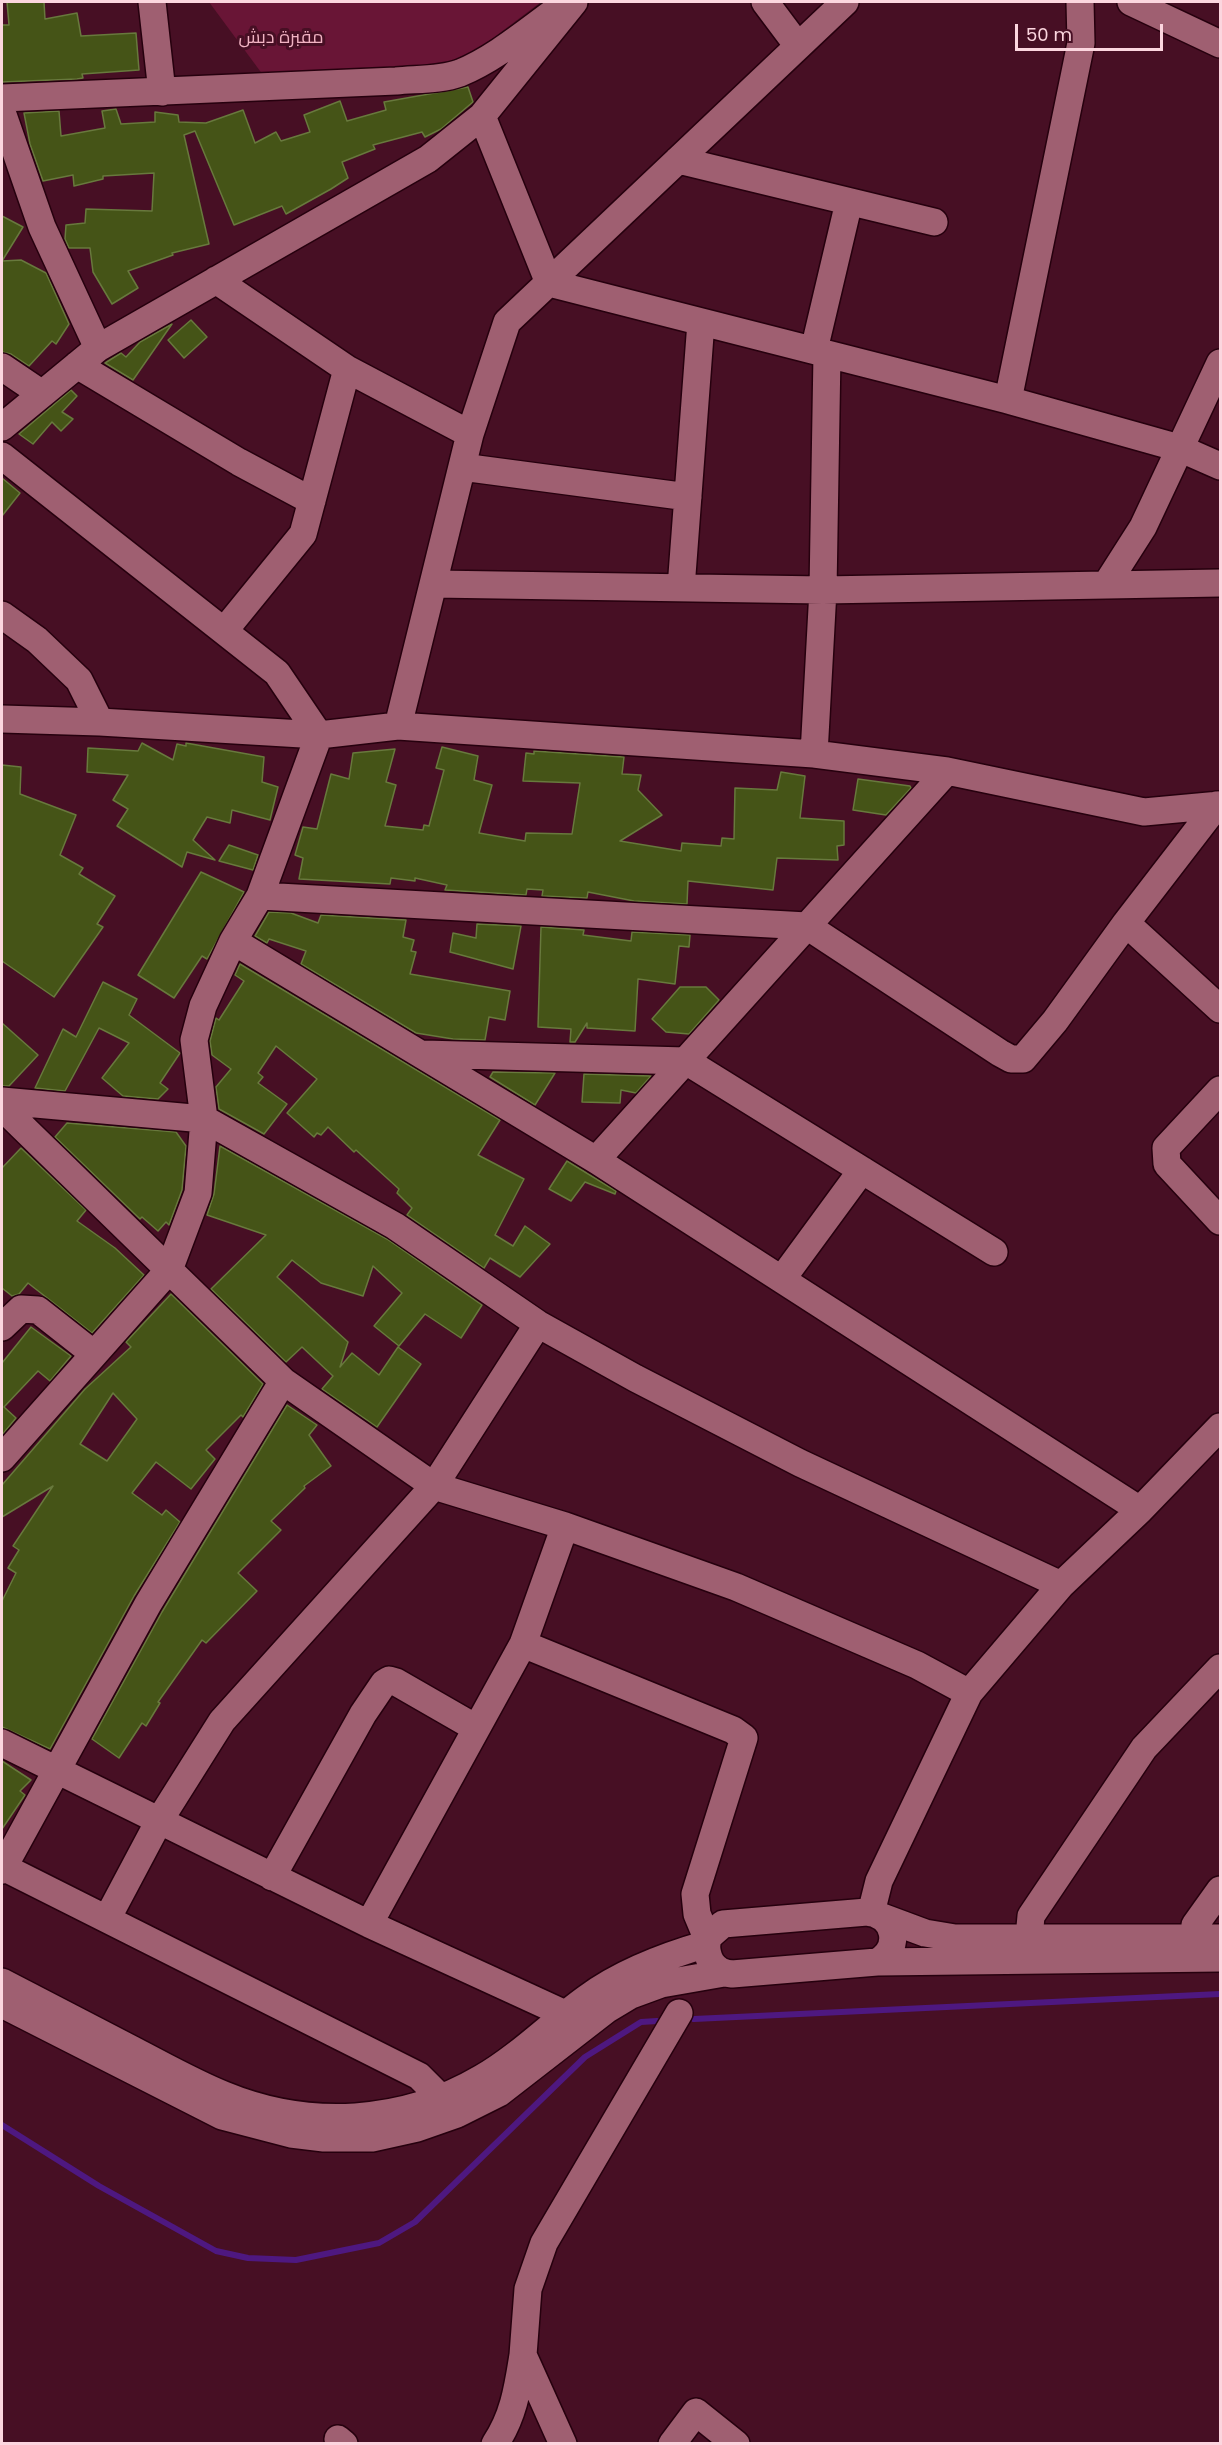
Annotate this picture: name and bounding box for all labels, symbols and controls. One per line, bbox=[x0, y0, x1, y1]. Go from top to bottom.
scale bar bbox=[1018, 12, 1166, 50]
text: 50 m bbox=[1026, 22, 1072, 47]
park label: مقبرة دبش bbox=[238, 27, 324, 49]

